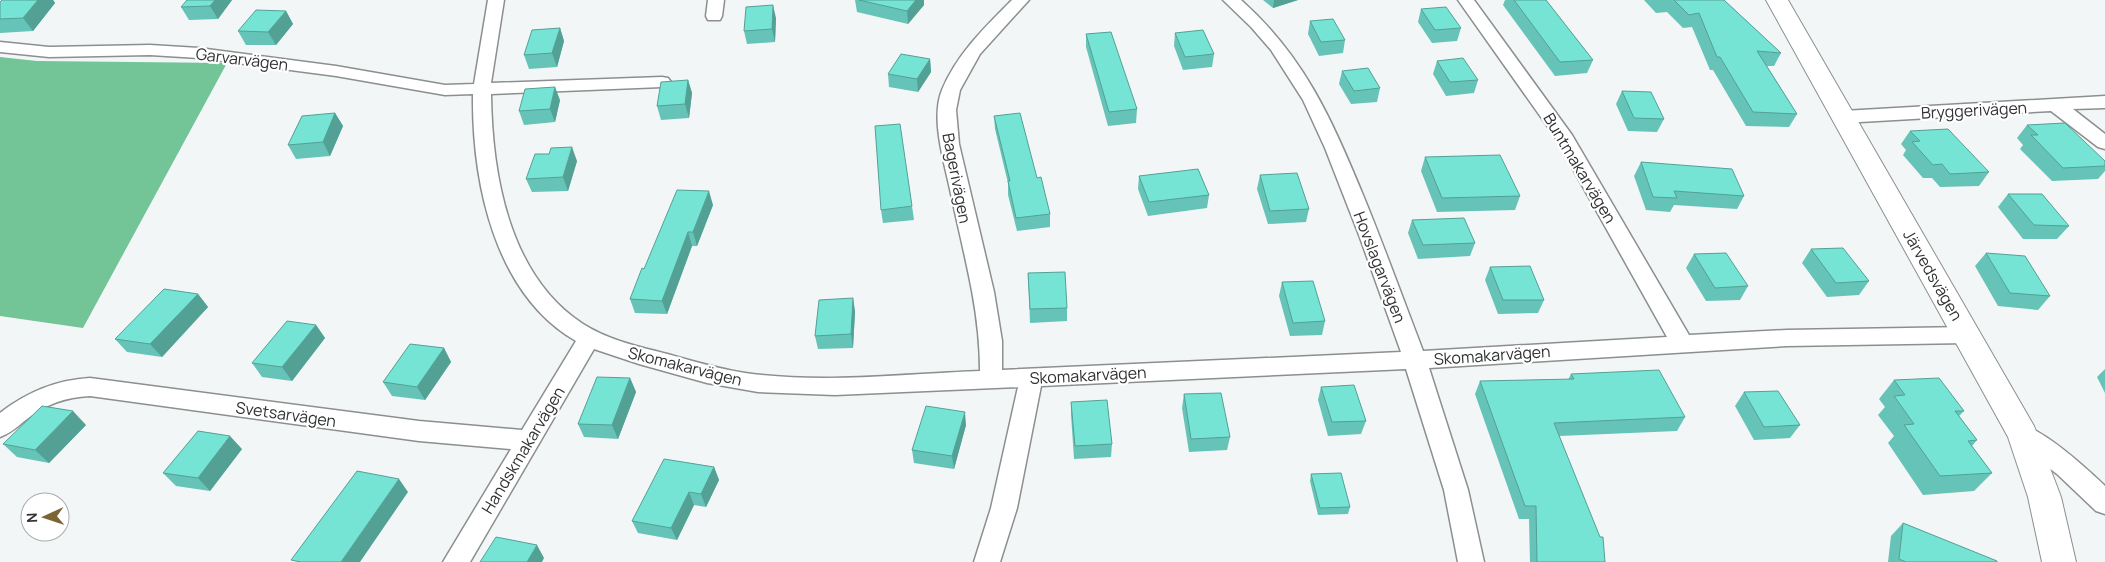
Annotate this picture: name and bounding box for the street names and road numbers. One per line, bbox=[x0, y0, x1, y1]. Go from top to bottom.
street label: Garvarvägen bbox=[195, 42, 289, 76]
street label: Bryggerivägen bbox=[1920, 96, 2028, 124]
street label: Buntmakarvägen bbox=[1538, 109, 1622, 227]
street label: Bagerivägen bbox=[937, 131, 977, 225]
street label: Hovslagarvägen bbox=[1349, 208, 1411, 326]
street label: Järvedsvägen bbox=[1898, 226, 1968, 324]
street label: Skomakarvägen bbox=[1433, 340, 1551, 370]
street label: Skomakarvägen bbox=[626, 341, 744, 391]
street label: Skomakarvägen bbox=[1029, 361, 1147, 389]
street label: Handskmakarvägen bbox=[476, 382, 570, 518]
street label: Svetsarvägen bbox=[234, 396, 338, 432]

